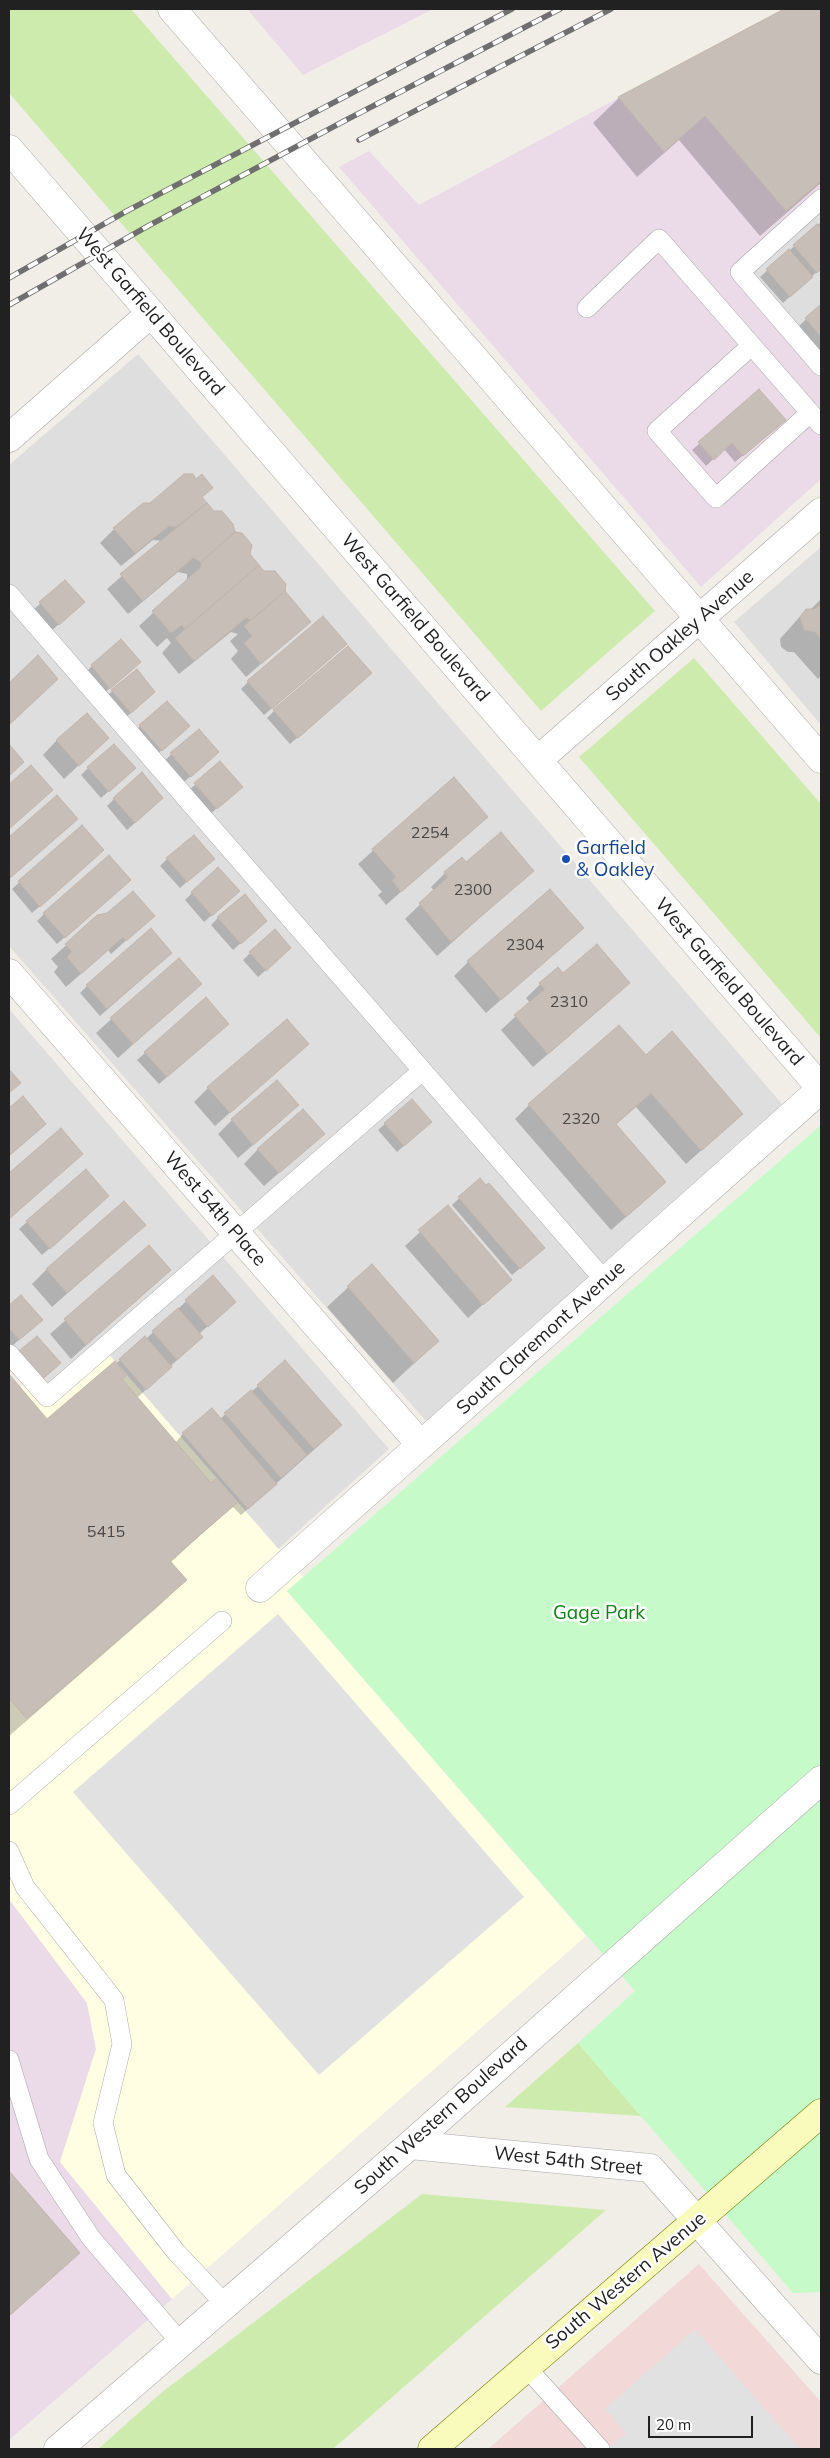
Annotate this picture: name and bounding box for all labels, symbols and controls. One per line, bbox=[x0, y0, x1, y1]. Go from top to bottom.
street label: West Garfield Boulevard bbox=[71, 223, 229, 401]
street label: West Garfield Boulevard bbox=[336, 529, 494, 707]
street label: South Oakley Avenue bbox=[601, 566, 759, 706]
house number: 2254 bbox=[411, 823, 449, 843]
place label: Garfield & Oakley bbox=[576, 837, 654, 881]
marker: Garfield & Oakley bbox=[560, 853, 572, 865]
house number: 2300 bbox=[454, 880, 492, 900]
street label: West Garfield Boulevard bbox=[650, 893, 808, 1071]
house number: 2304 bbox=[506, 935, 544, 955]
house number: 2310 bbox=[550, 992, 588, 1012]
house number: 2320 bbox=[562, 1109, 600, 1129]
street label: West 54th Place bbox=[159, 1147, 271, 1271]
street label: South Claremont Avenue bbox=[452, 1256, 630, 1420]
house number: 5415 bbox=[87, 1522, 125, 1542]
park label: Gage Park bbox=[553, 1602, 645, 1624]
street label: South Western Boulevard bbox=[350, 2032, 532, 2200]
street label: West 54th Street bbox=[493, 2142, 643, 2180]
street label: South Western Avenue bbox=[541, 2207, 711, 2355]
scale bar bbox=[650, 2406, 755, 2438]
text: 20 m bbox=[656, 2415, 691, 2434]

